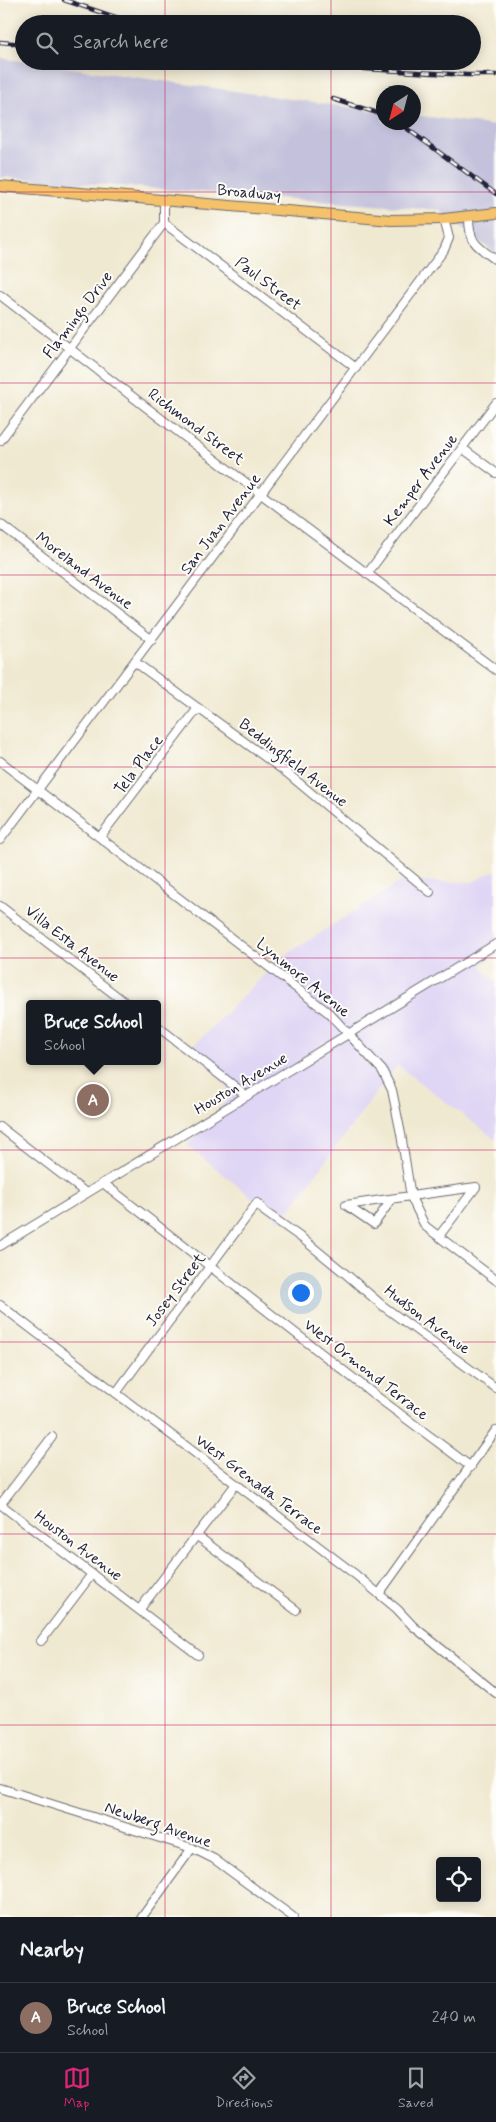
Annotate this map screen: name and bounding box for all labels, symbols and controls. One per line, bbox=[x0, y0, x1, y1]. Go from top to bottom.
search box bbox=[15, 15, 481, 70]
icon: search bbox=[33, 29, 61, 57]
text: Search here bbox=[73, 30, 169, 55]
north arrow bbox=[376, 85, 421, 130]
street label: Broadway bbox=[216, 180, 282, 206]
street label: Paul Street bbox=[231, 252, 306, 316]
street label: Flamingo Drive bbox=[38, 267, 119, 363]
street label: Richmond Street bbox=[143, 384, 249, 471]
street label: Kemper Avenue bbox=[379, 429, 463, 531]
street label: San Juan Avenue bbox=[176, 469, 266, 579]
street label: Moreland Avenue bbox=[31, 527, 137, 615]
street label: Beddingfield Avenue bbox=[234, 714, 352, 813]
street label: Tela Place bbox=[110, 731, 168, 799]
street label: Villa Esta Avenue bbox=[21, 901, 123, 987]
street label: Lynmore Avenue bbox=[252, 934, 355, 1023]
popup bbox=[26, 1000, 161, 1065]
text: Bruce School bbox=[44, 1010, 143, 1035]
text: School bbox=[44, 1035, 86, 1056]
street label: Houston Avenue bbox=[190, 1048, 292, 1120]
pin: A bbox=[77, 1081, 109, 1119]
street label: Josey Street bbox=[141, 1248, 211, 1331]
your location bbox=[288, 1280, 314, 1306]
street label: Hudson Avenue bbox=[380, 1281, 475, 1360]
street label: West Ormond Terrace bbox=[299, 1315, 433, 1426]
street label: West Grenada Terrace bbox=[191, 1430, 327, 1540]
street label: Houston Avenue bbox=[30, 1506, 126, 1586]
street label: Newberg Avenue bbox=[101, 1797, 214, 1854]
map controls bbox=[436, 1857, 481, 1902]
button: locate bbox=[436, 1857, 481, 1902]
text: Nearby bbox=[20, 1936, 84, 1964]
text: Bruce School bbox=[67, 1995, 166, 2020]
text: A bbox=[31, 2007, 41, 2028]
text: 240 m bbox=[432, 2007, 476, 2028]
text: School bbox=[67, 2020, 108, 2041]
tab: Map bbox=[63, 2064, 91, 2112]
tab: Directions bbox=[216, 2064, 273, 2112]
tab: Saved bbox=[398, 2064, 433, 2112]

